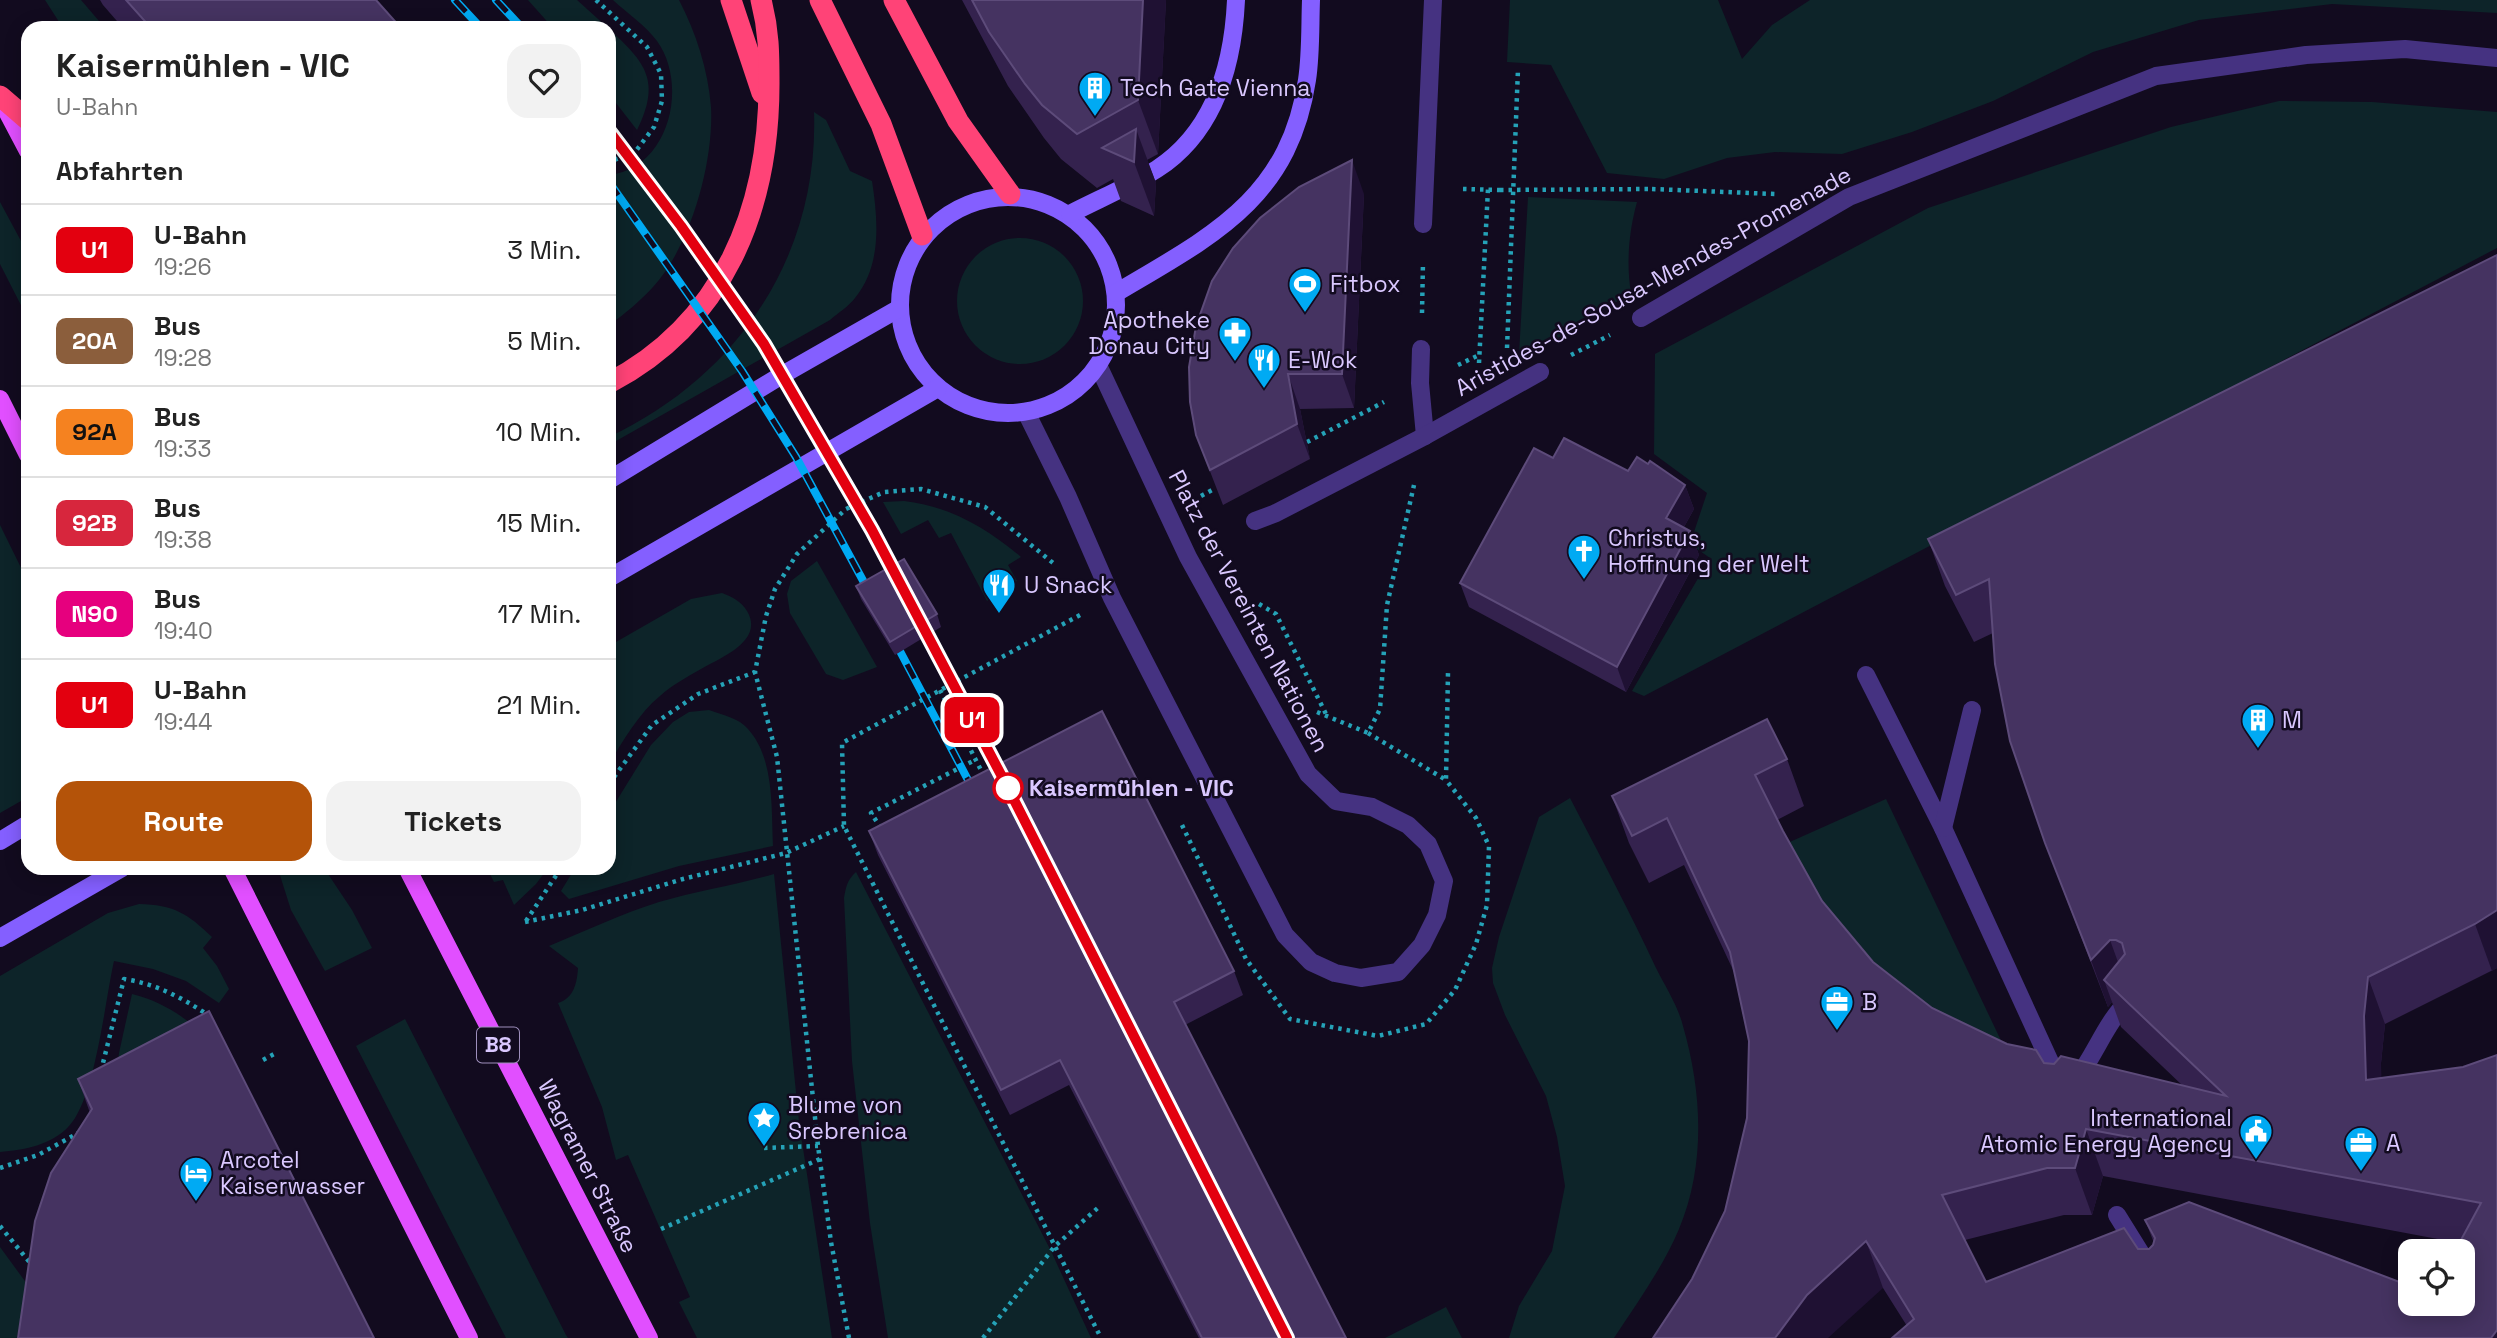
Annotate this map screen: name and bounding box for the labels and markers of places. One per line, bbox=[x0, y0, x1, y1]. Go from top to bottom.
building icon: Tech Gate Vienna bbox=[1076, 69, 1114, 118]
place label: Tech Gate Vienna bbox=[1120, 73, 1311, 103]
sports icon: Fitbox bbox=[1286, 265, 1324, 314]
place label: Fitbox bbox=[1330, 269, 1401, 299]
place label: Apotheke Donau City bbox=[1088, 305, 1210, 361]
pharmacy icon: Apotheke Donau City bbox=[1216, 314, 1254, 363]
restaurant icon: E-Wok bbox=[1245, 341, 1283, 390]
place label: E-Wok bbox=[1288, 345, 1357, 375]
place label: Christus, Hoffnung der Welt bbox=[1608, 523, 1810, 579]
church icon: Christus, Hoffnung der Welt bbox=[1565, 532, 1603, 581]
restaurant icon: U Snack bbox=[980, 566, 1018, 615]
place label: U Snack bbox=[1024, 570, 1112, 600]
building icon: M bbox=[2239, 701, 2277, 750]
place label: M bbox=[2282, 705, 2302, 735]
marker: Kaisermühlen - VIC bbox=[993, 773, 1023, 803]
place label: Kaisermühlen - VIC bbox=[1029, 773, 1234, 803]
office icon: B bbox=[1818, 983, 1856, 1032]
place label: B bbox=[1862, 987, 1877, 1017]
place label: Blume von Srebrenica bbox=[788, 1090, 907, 1146]
place icon: Blume von Srebrenica bbox=[745, 1099, 783, 1148]
place label: International Atomic Energy Agency bbox=[1980, 1103, 2232, 1159]
public building icon: International Atomic Energy Agency bbox=[2237, 1112, 2275, 1161]
office icon: A bbox=[2342, 1124, 2380, 1173]
place label: A bbox=[2386, 1128, 2401, 1158]
place label: Arcotel Kaiserwasser bbox=[220, 1145, 365, 1201]
hotel icon: Arcotel Kaiserwasser bbox=[177, 1154, 215, 1203]

